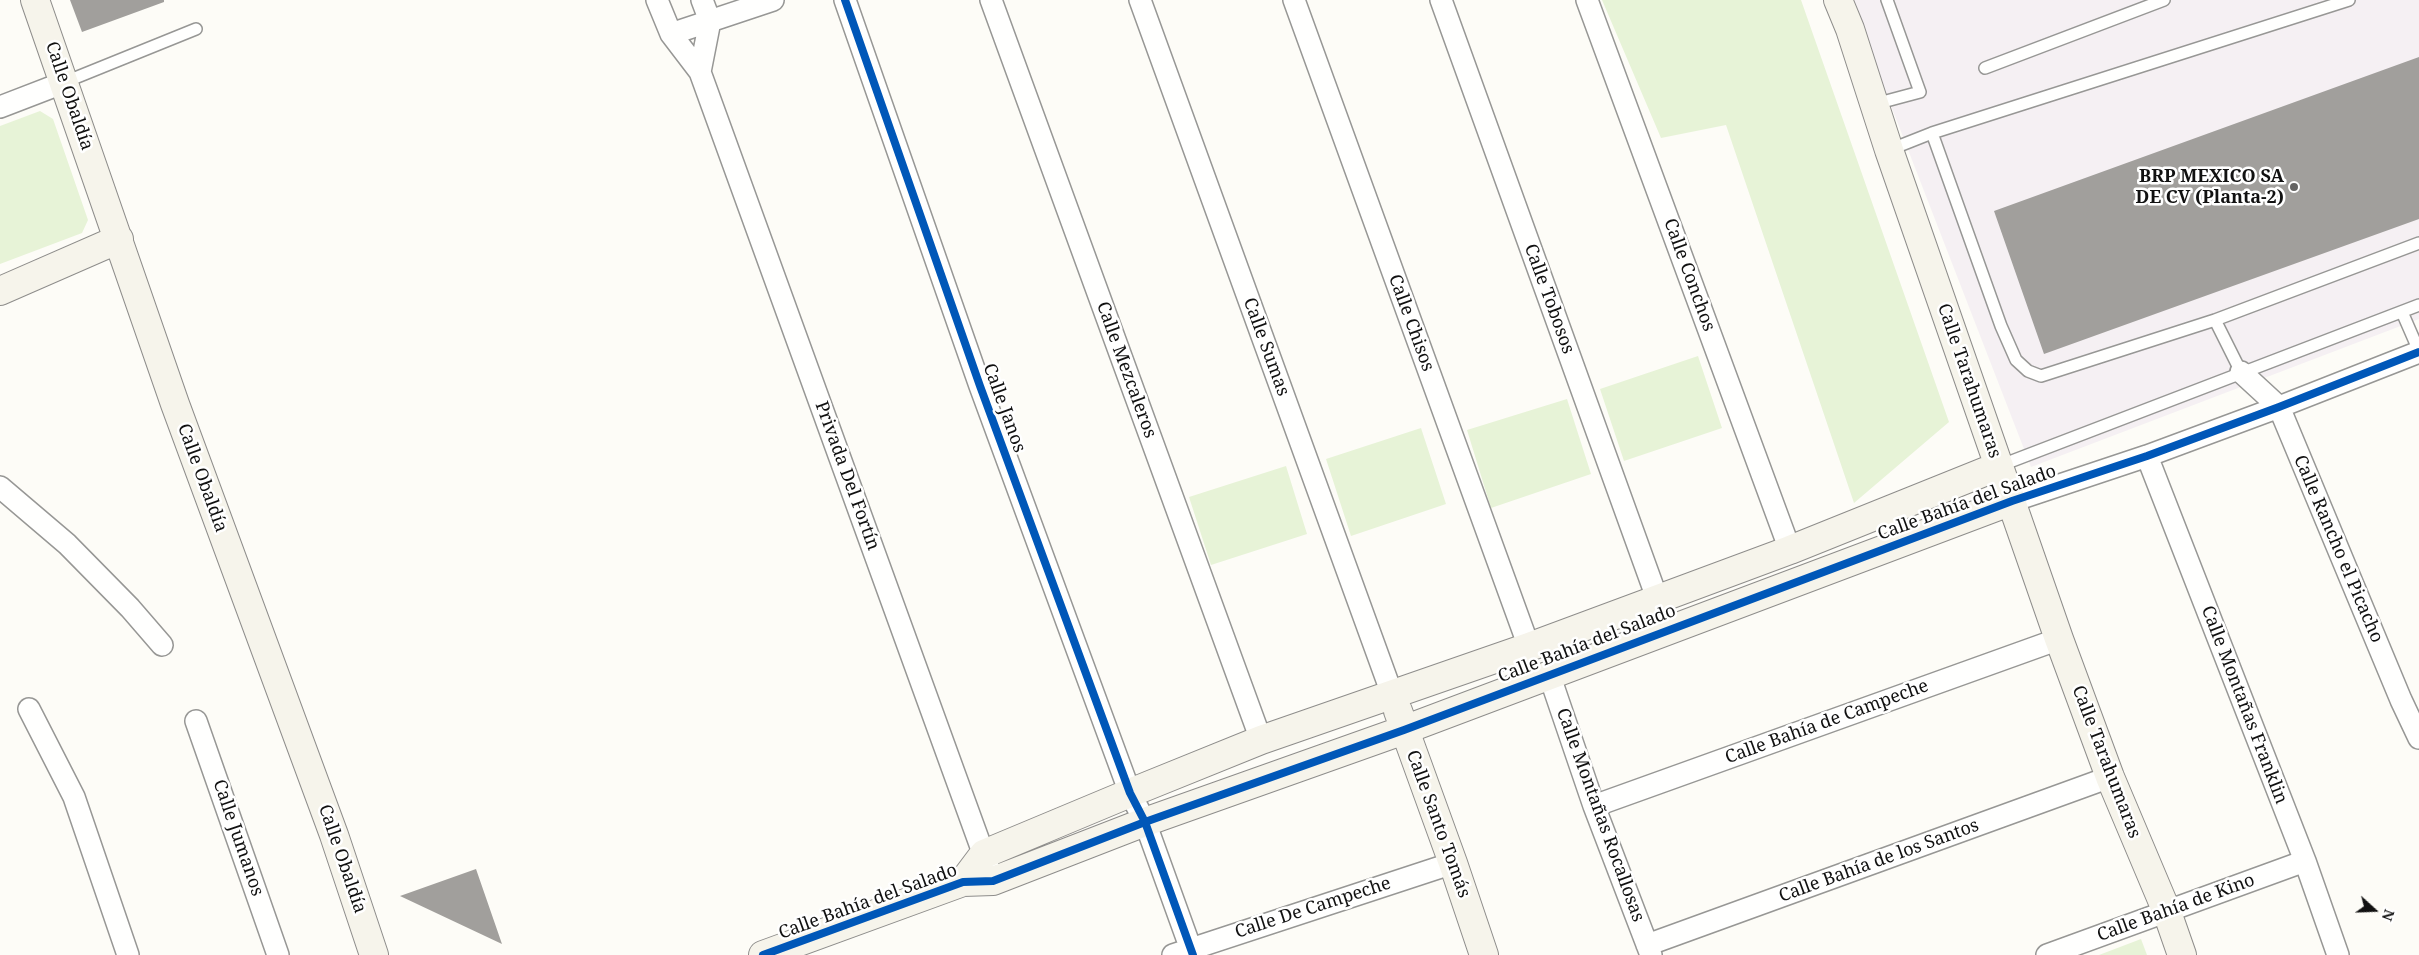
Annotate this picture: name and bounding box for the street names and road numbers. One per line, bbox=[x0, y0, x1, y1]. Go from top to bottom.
street label: Calle Obaldía bbox=[40, 39, 98, 153]
street label: Calle Conchos bbox=[1659, 216, 1719, 334]
street label: Calle Tobosos bbox=[1519, 241, 1579, 357]
street label: Calle Chisos bbox=[1383, 272, 1439, 374]
street label: Calle Sumas bbox=[1238, 295, 1294, 399]
street label: Calle Mezcaleros bbox=[1091, 299, 1161, 441]
street label: Calle Tarahumaras bbox=[1932, 301, 2006, 461]
street label: Calle Janos bbox=[978, 360, 1030, 456]
street label: Privada Del Fortín bbox=[810, 399, 884, 553]
street label: Calle Obaldía bbox=[172, 421, 232, 535]
street label: Calle Rancho el Picacho bbox=[2289, 452, 2387, 646]
street label: Calle Bahía del Salado bbox=[1875, 461, 2059, 545]
street label: Calle Bahía del Salado bbox=[1495, 600, 1679, 688]
street label: Calle Montañas Franklin bbox=[2196, 603, 2292, 807]
street label: Calle Bahía de Campeche bbox=[1722, 675, 1932, 769]
street label: Calle Tarahumaras bbox=[2067, 683, 2145, 841]
street label: Calle Montañas Rocallosas bbox=[1551, 705, 1649, 925]
street label: Calle Santo Tomás bbox=[1401, 747, 1475, 901]
street label: Calle Jumanos bbox=[208, 777, 268, 899]
street label: Calle Obaldía bbox=[313, 802, 371, 916]
street label: Calle Bahía de los Santos bbox=[1776, 815, 1982, 907]
street label: Calle Bahía del Salado bbox=[776, 860, 960, 944]
street label: Calle Bahía de Kino bbox=[2094, 869, 2258, 947]
street label: Calle De Campeche bbox=[1232, 873, 1394, 943]

